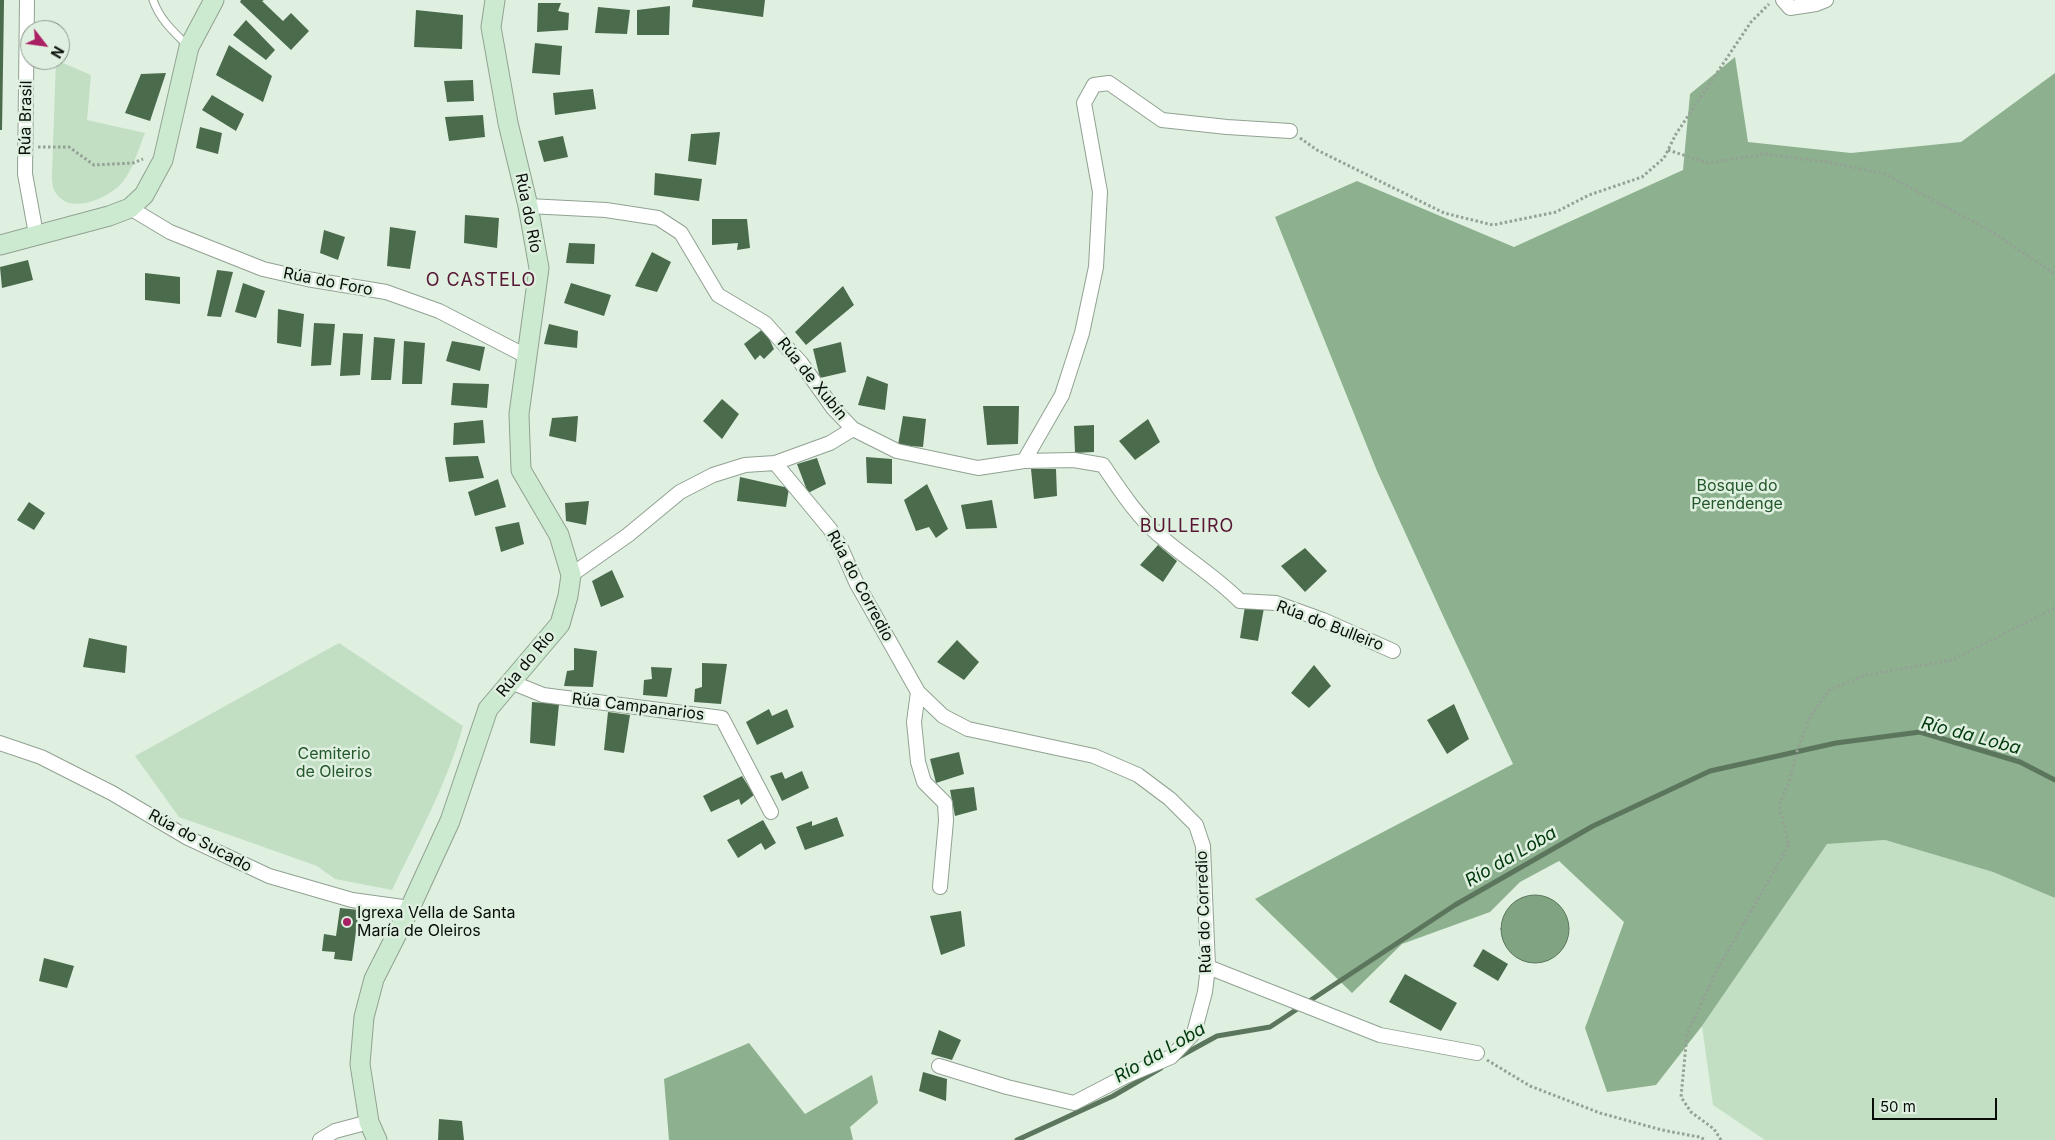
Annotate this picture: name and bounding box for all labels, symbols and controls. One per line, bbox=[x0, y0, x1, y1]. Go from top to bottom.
north arrow bbox=[20, 20, 70, 70]
text: N bbox=[48, 43, 68, 61]
street label: Rúa Brasil bbox=[16, 80, 36, 156]
street label: Rúa do Río bbox=[511, 171, 545, 255]
street label: Rúa do Foro bbox=[282, 264, 374, 300]
district label: O CASTELO bbox=[425, 270, 537, 292]
street label: Rúa de Xubín bbox=[773, 334, 851, 424]
park label: Bosque do Perendenge bbox=[1691, 476, 1783, 514]
district label: BULLEIRO bbox=[1139, 516, 1235, 538]
street label: Rúa do Corredio bbox=[823, 527, 897, 645]
street label: Rúa do Bulleiro bbox=[1274, 597, 1386, 655]
street label: Rúa do Río bbox=[493, 627, 559, 701]
street label: Rúa Campanarios bbox=[571, 689, 705, 725]
water label: Río da Loba bbox=[1919, 712, 2023, 760]
park label: Cemiterio de Oleiros bbox=[296, 744, 372, 782]
street label: Rúa do Sucado bbox=[145, 806, 255, 876]
water label: Río da Loba bbox=[1461, 822, 1561, 892]
street label: Rúa do Corredio bbox=[1192, 850, 1216, 974]
place label: Igrexa Vella de Santa María de Oleiros bbox=[357, 903, 515, 941]
marker: Igrexa Vella de Santa María de Oleiros bbox=[341, 916, 353, 928]
water label: Río da Loba bbox=[1110, 1018, 1210, 1088]
scale bar bbox=[1875, 1088, 2000, 1120]
text: 50 m bbox=[1880, 1097, 1916, 1116]

